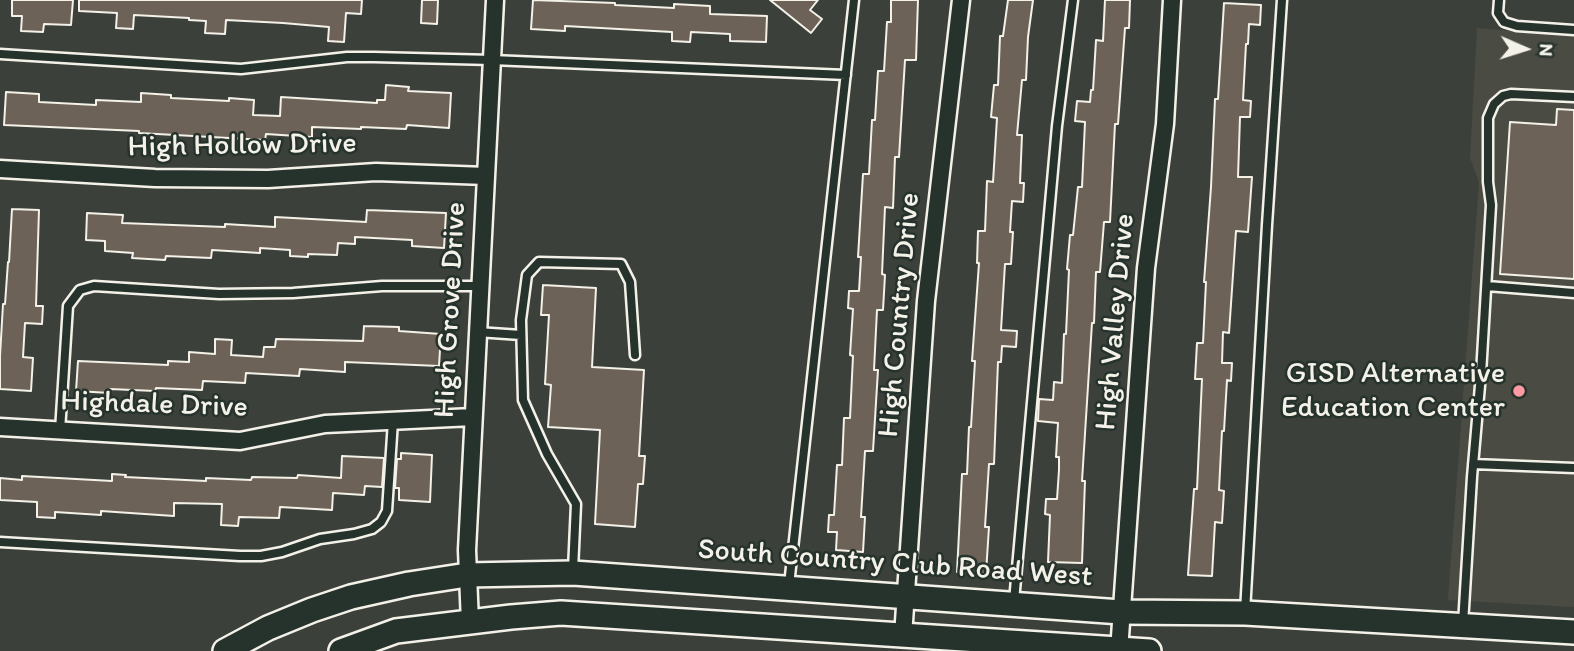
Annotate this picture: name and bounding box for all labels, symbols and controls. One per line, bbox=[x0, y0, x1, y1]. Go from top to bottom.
north arrow bbox=[1490, 14, 1560, 84]
text: N bbox=[1535, 43, 1558, 57]
street label: High Hollow Drive bbox=[127, 126, 357, 166]
street label: High Country Drive bbox=[871, 191, 929, 439]
street label: High Grove Drive bbox=[427, 201, 475, 419]
street label: High Valley Drive bbox=[1089, 212, 1143, 432]
place label: GISD Alternative Education Center bbox=[1281, 356, 1505, 426]
marker: GISD Alternative Education Center bbox=[1511, 383, 1527, 399]
street label: Highdale Drive bbox=[60, 384, 248, 426]
street label: South Country Club Road West bbox=[696, 532, 1094, 596]

